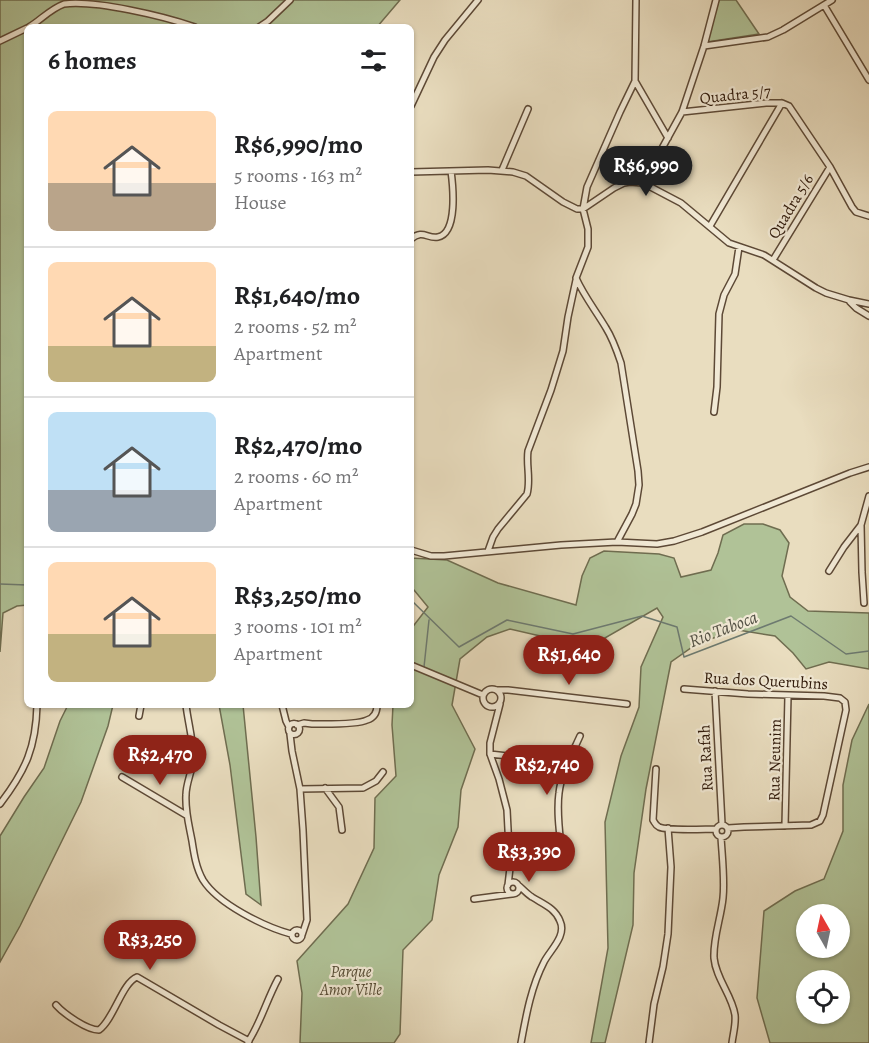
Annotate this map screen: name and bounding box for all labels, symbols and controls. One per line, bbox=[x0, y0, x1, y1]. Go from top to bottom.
text: 6 homes bbox=[48, 43, 137, 78]
icon: filters bbox=[357, 44, 390, 77]
street label: Quadra 5/7 bbox=[698, 80, 772, 110]
text: R$6,990/mo bbox=[234, 127, 363, 162]
icon: home bbox=[96, 135, 168, 207]
pin: R$6,990 bbox=[591, 146, 701, 197]
text: R$6,990 bbox=[613, 152, 679, 179]
text: 5 rooms · 163 m² bbox=[234, 162, 362, 189]
street label: Quadra 5/6 bbox=[763, 170, 819, 243]
text: House bbox=[234, 189, 286, 216]
text: R$1,640/mo bbox=[234, 278, 360, 313]
icon: home bbox=[96, 286, 168, 358]
text: 2 rooms · 52 m² bbox=[234, 313, 357, 340]
text: Apartment bbox=[234, 340, 323, 367]
text: R$2,470/mo bbox=[234, 428, 363, 463]
icon: home bbox=[96, 436, 168, 508]
text: 2 rooms · 60 m² bbox=[234, 463, 358, 490]
text: Apartment bbox=[234, 490, 323, 517]
text: R$3,250/mo bbox=[234, 578, 361, 613]
icon: home bbox=[96, 586, 168, 658]
water label: Rio Taboca bbox=[685, 605, 761, 653]
text: 3 rooms · 101 m² bbox=[234, 613, 362, 640]
pin: R$1,640 bbox=[514, 635, 624, 686]
text: Apartment bbox=[234, 640, 323, 667]
text: R$1,640 bbox=[537, 641, 601, 668]
street label: Rua dos Querubins bbox=[703, 667, 829, 695]
street label: Rua Neunim bbox=[763, 719, 787, 801]
street label: Rua Rafah bbox=[693, 724, 719, 792]
pin: R$2,470 bbox=[105, 735, 215, 786]
text: R$2,470 bbox=[127, 741, 193, 768]
pin: R$2,740 bbox=[492, 745, 602, 796]
text: R$2,740 bbox=[514, 751, 580, 778]
pin: R$3,390 bbox=[474, 832, 584, 883]
text: R$3,390 bbox=[497, 838, 561, 865]
north arrow bbox=[796, 904, 850, 958]
map controls bbox=[796, 904, 850, 1024]
pin: R$3,250 bbox=[95, 920, 205, 971]
text: R$3,250 bbox=[118, 926, 182, 953]
park label: Parque Amor Ville bbox=[319, 961, 382, 1001]
button: locate bbox=[796, 970, 850, 1024]

